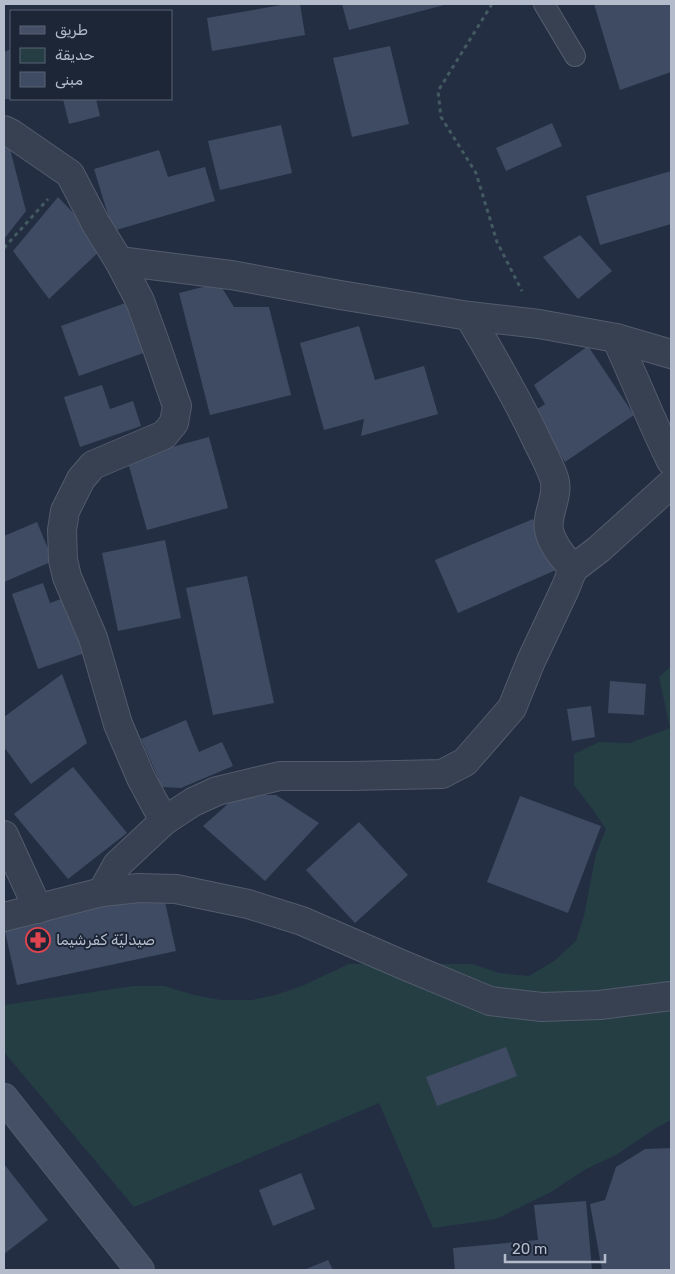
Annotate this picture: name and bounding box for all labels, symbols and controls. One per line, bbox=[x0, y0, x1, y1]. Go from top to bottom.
legend bbox=[10, 10, 172, 100]
text: طريق bbox=[55, 21, 88, 39]
text: حديقة bbox=[55, 46, 95, 64]
text: مبنى bbox=[55, 71, 83, 89]
pharmacy icon: صيدليّة كفرشيما bbox=[25, 927, 51, 953]
place label: صيدليّة كفرشيما bbox=[56, 931, 155, 949]
scale bar bbox=[505, 1232, 605, 1264]
text: 20 m bbox=[512, 1240, 547, 1258]

